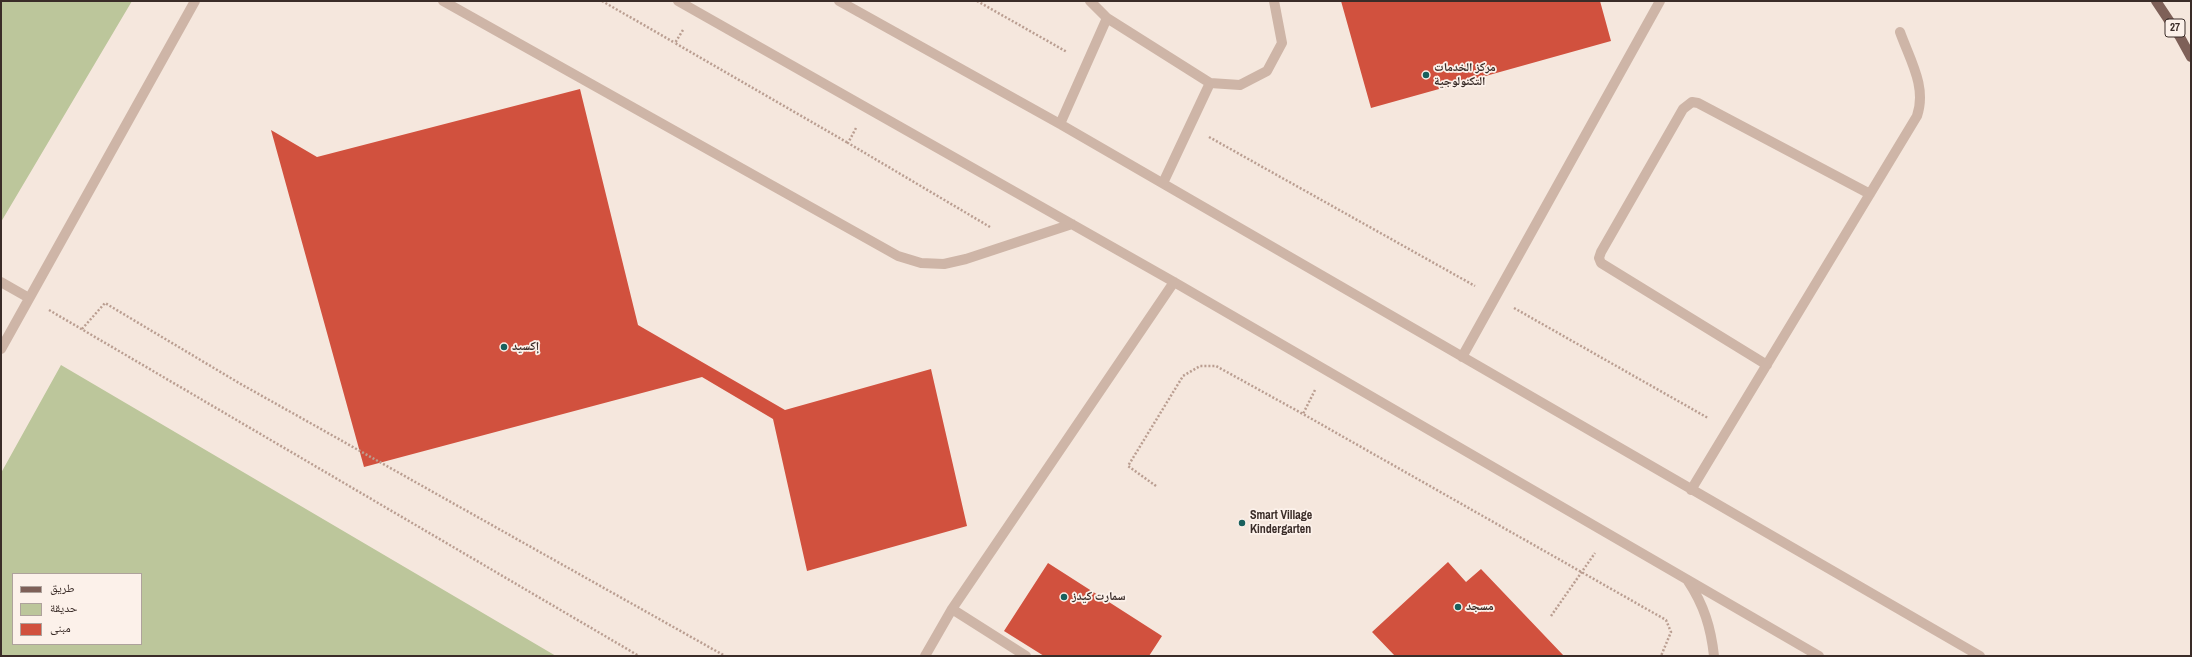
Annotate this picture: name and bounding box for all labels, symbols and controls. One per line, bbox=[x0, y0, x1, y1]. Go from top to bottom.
road number: 27 bbox=[2165, 19, 2185, 37]
place label: مركز الخدمات التكنولوجية bbox=[1434, 61, 1496, 89]
marker: مركز الخدمات التكنولوجية bbox=[1421, 70, 1431, 80]
place label: إكسيد bbox=[512, 340, 539, 354]
marker: إكسيد bbox=[499, 342, 509, 352]
place label: Smart Village Kindergarten bbox=[1250, 509, 1312, 537]
marker: Smart Village Kindergarten bbox=[1237, 518, 1247, 528]
legend bbox=[12, 573, 142, 645]
text: طريق bbox=[50, 580, 75, 596]
place label: سمارت كيدز bbox=[1072, 590, 1126, 604]
marker: سمارت كيدز bbox=[1059, 592, 1069, 602]
text: حديقة bbox=[50, 600, 78, 616]
place label: مسجد bbox=[1466, 600, 1494, 614]
marker: مسجد bbox=[1453, 602, 1463, 612]
text: مبنى bbox=[50, 620, 71, 636]

